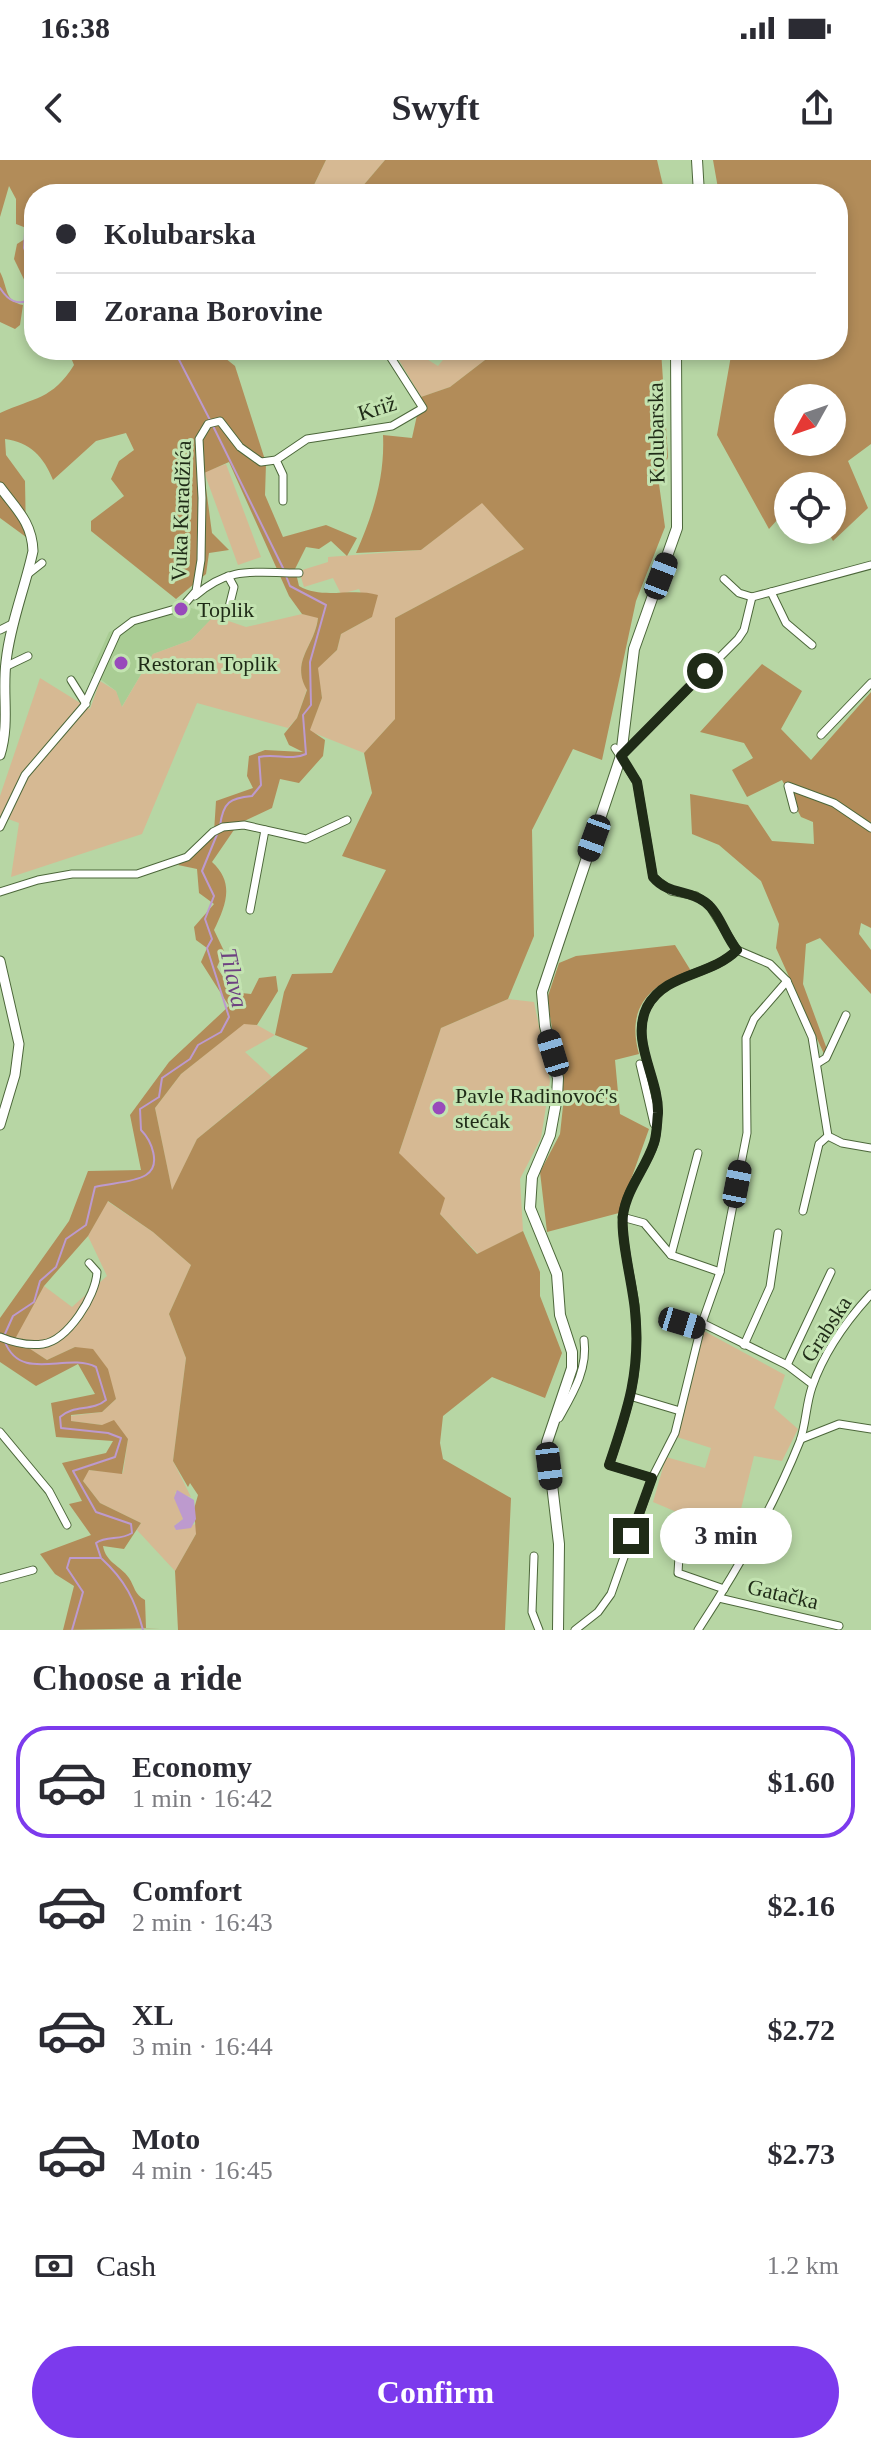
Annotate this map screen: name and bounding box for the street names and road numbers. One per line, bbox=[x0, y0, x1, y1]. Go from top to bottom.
street label: Kolubarska bbox=[643, 382, 669, 484]
street label: Križ bbox=[355, 390, 400, 426]
street label: Vuka Karadžića bbox=[166, 440, 196, 582]
street label: Grabska bbox=[796, 1291, 857, 1367]
street label: Gatačka bbox=[745, 1574, 821, 1614]

